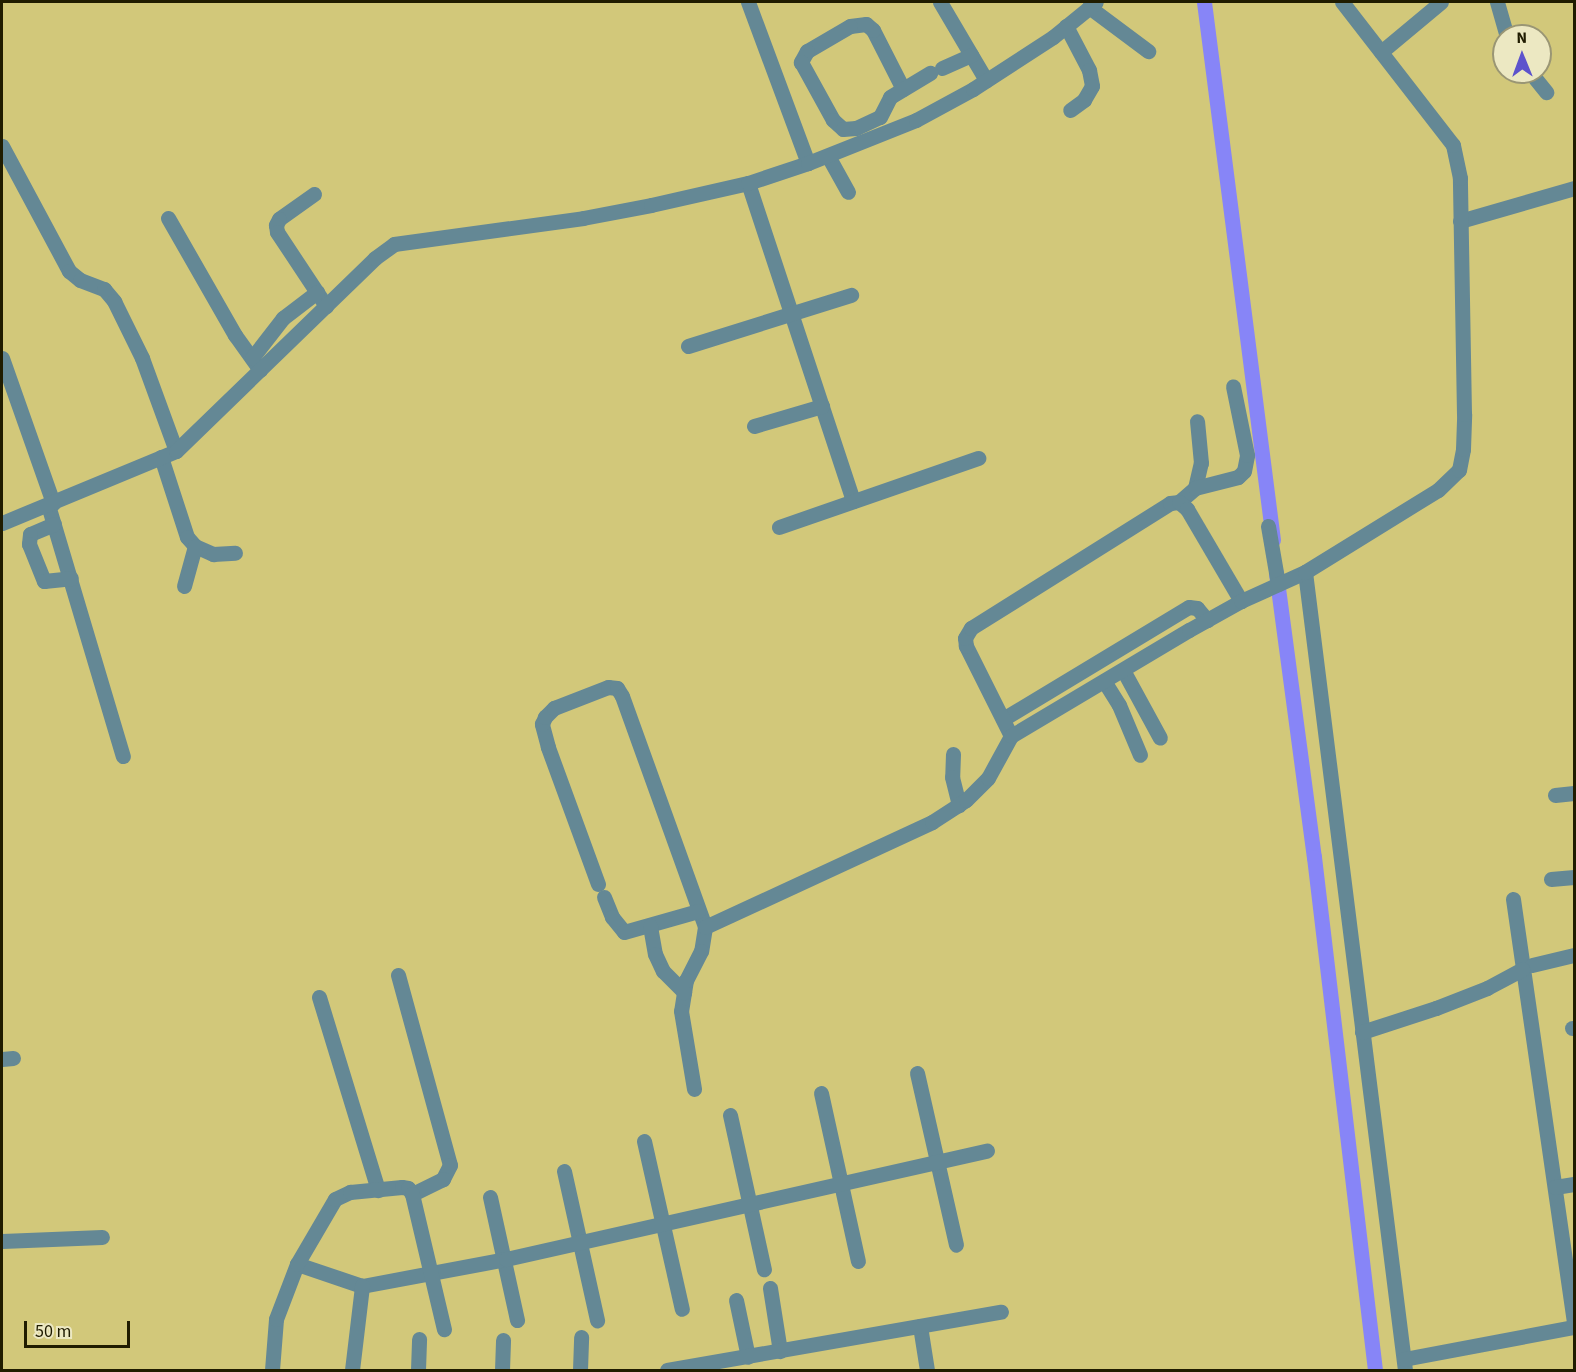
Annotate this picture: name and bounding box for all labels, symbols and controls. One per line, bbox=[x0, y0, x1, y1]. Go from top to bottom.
north arrow bbox=[1492, 24, 1552, 84]
text: N bbox=[1516, 27, 1527, 49]
scale bar bbox=[27, 1309, 134, 1347]
text: 50 m bbox=[35, 1319, 71, 1344]

